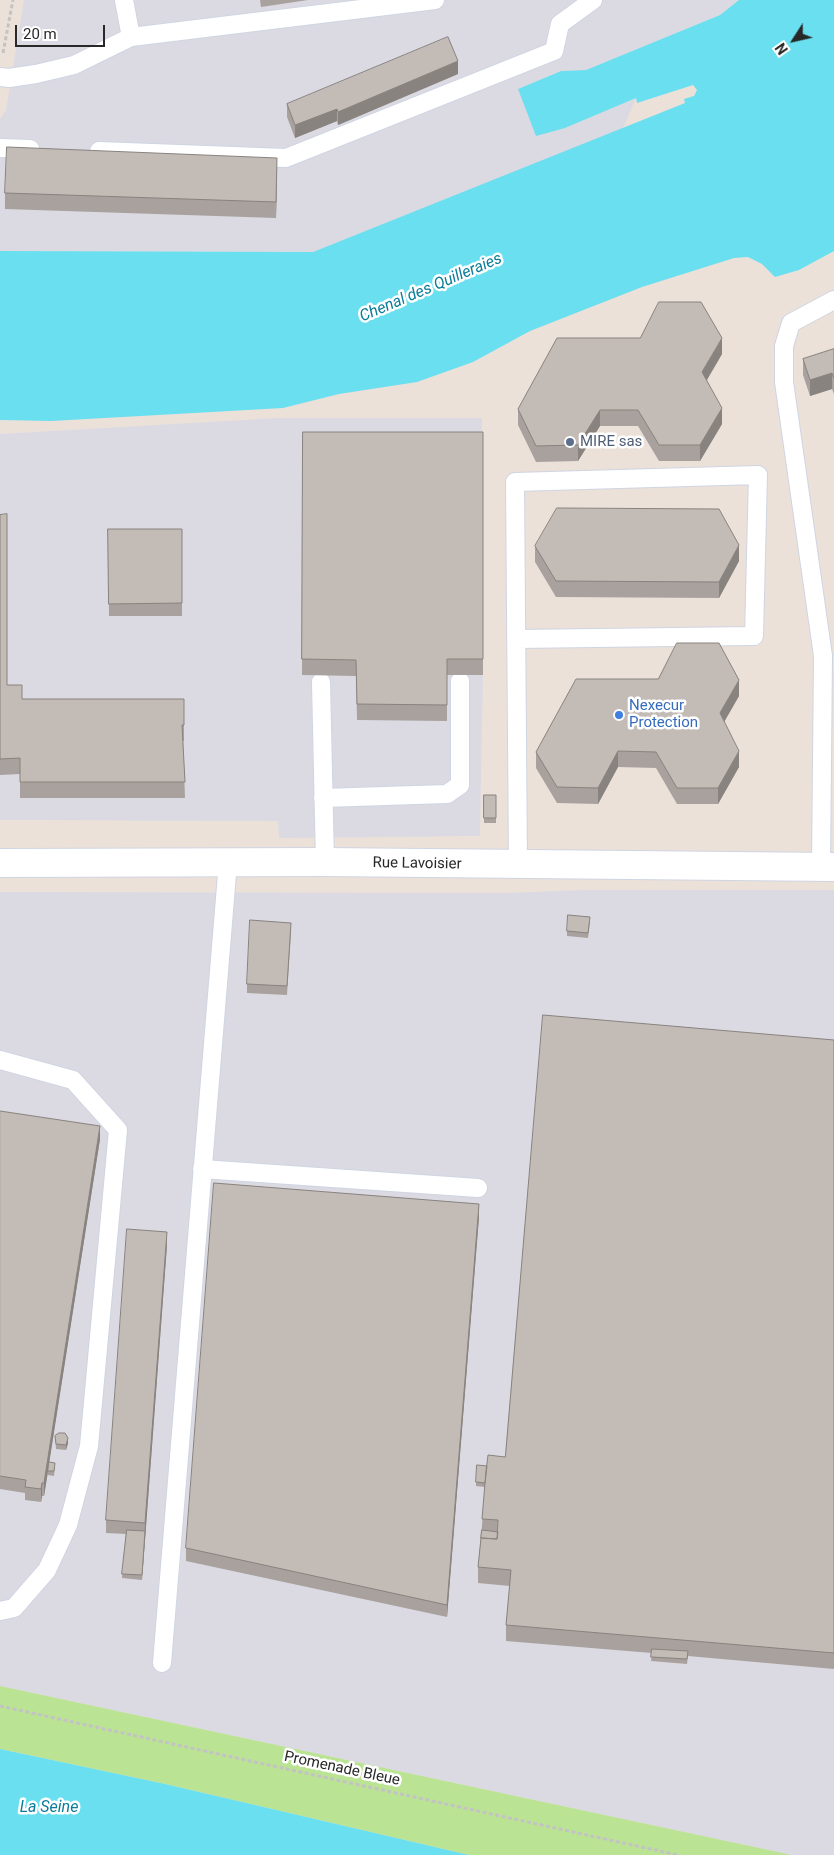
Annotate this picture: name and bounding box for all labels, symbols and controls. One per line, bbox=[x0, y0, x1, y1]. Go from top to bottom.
scale bar bbox=[18, 15, 108, 47]
north arrow bbox=[769, 15, 819, 65]
text: 20 m bbox=[23, 25, 57, 43]
text: N bbox=[772, 40, 791, 57]
water label: Chenal des Quilleraies bbox=[357, 249, 505, 327]
place label: MIRE sas bbox=[580, 433, 642, 451]
marker: MIRE sas bbox=[564, 436, 576, 448]
place label: Nexecur Protection bbox=[629, 697, 698, 732]
marker: Nexecur Protection bbox=[613, 709, 625, 721]
street label: Rue Lavoisier bbox=[372, 854, 462, 874]
street label: Promenade Bleue bbox=[283, 1748, 401, 1790]
water label: La Seine bbox=[20, 1798, 78, 1818]

